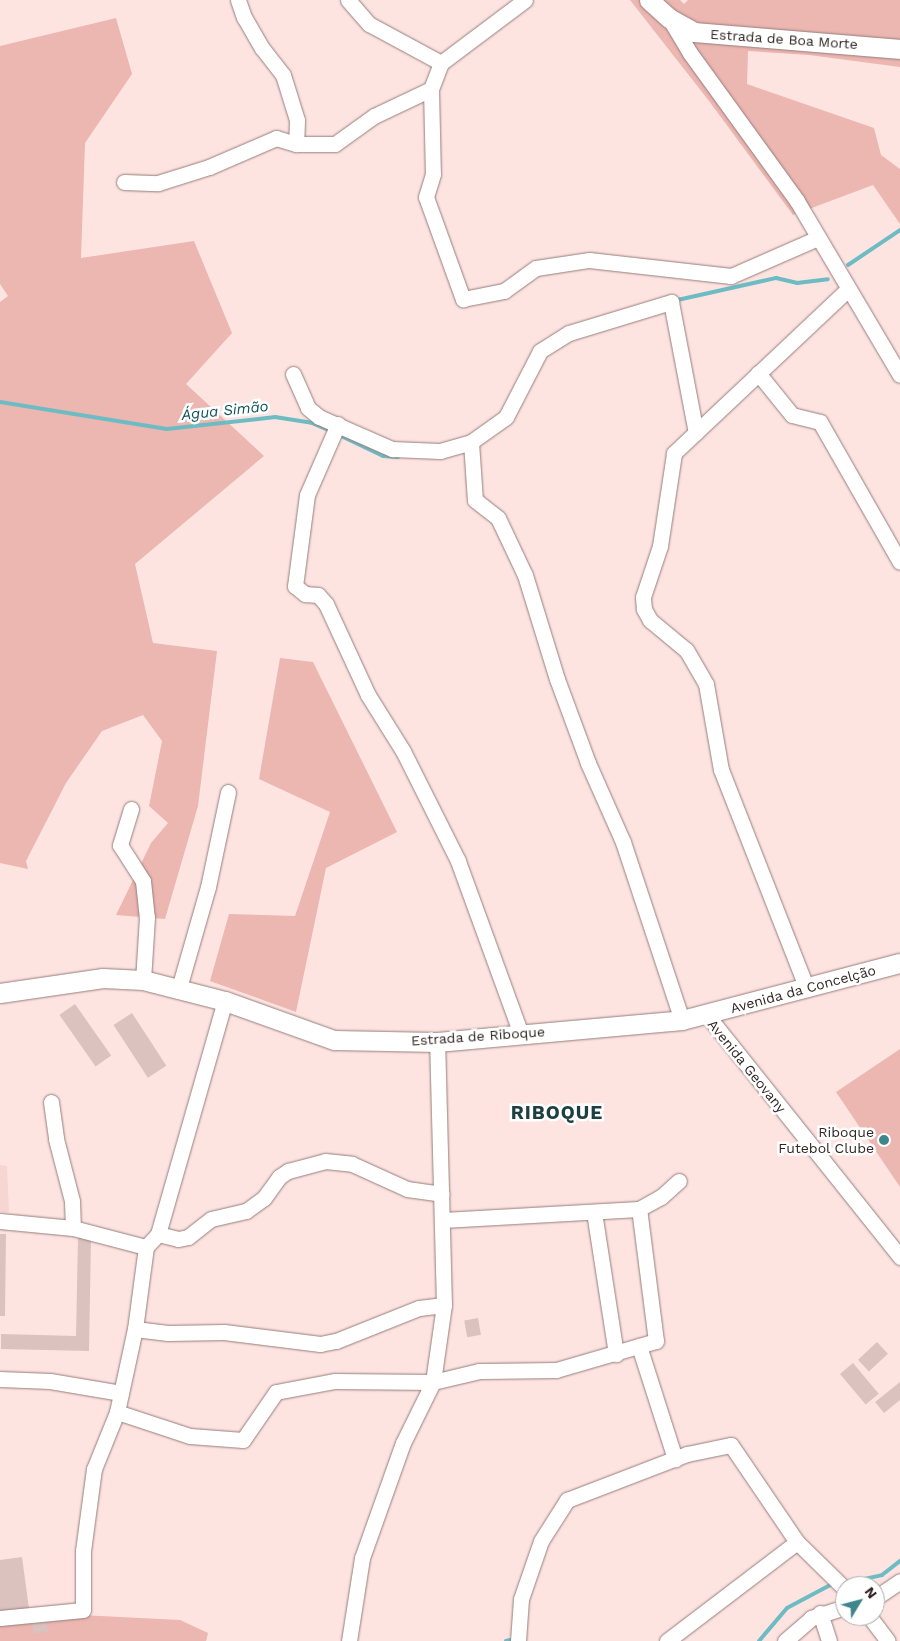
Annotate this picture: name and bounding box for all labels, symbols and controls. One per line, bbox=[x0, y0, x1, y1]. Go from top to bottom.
street label: Estrada de Boa Morte bbox=[709, 25, 859, 53]
water label: Água Simão bbox=[181, 397, 269, 425]
street label: Avenida da Concelção bbox=[728, 961, 878, 1017]
street label: Avenida Geovany bbox=[704, 1016, 790, 1116]
street label: Estrada de Riboque bbox=[410, 1023, 546, 1049]
district label: RIBOQUE bbox=[510, 1102, 604, 1124]
place label: Riboque Futebol Clube bbox=[778, 1124, 874, 1156]
marker: Riboque Futebol Clube bbox=[878, 1134, 890, 1146]
north arrow bbox=[835, 1576, 885, 1626]
text: N bbox=[862, 1584, 881, 1602]

